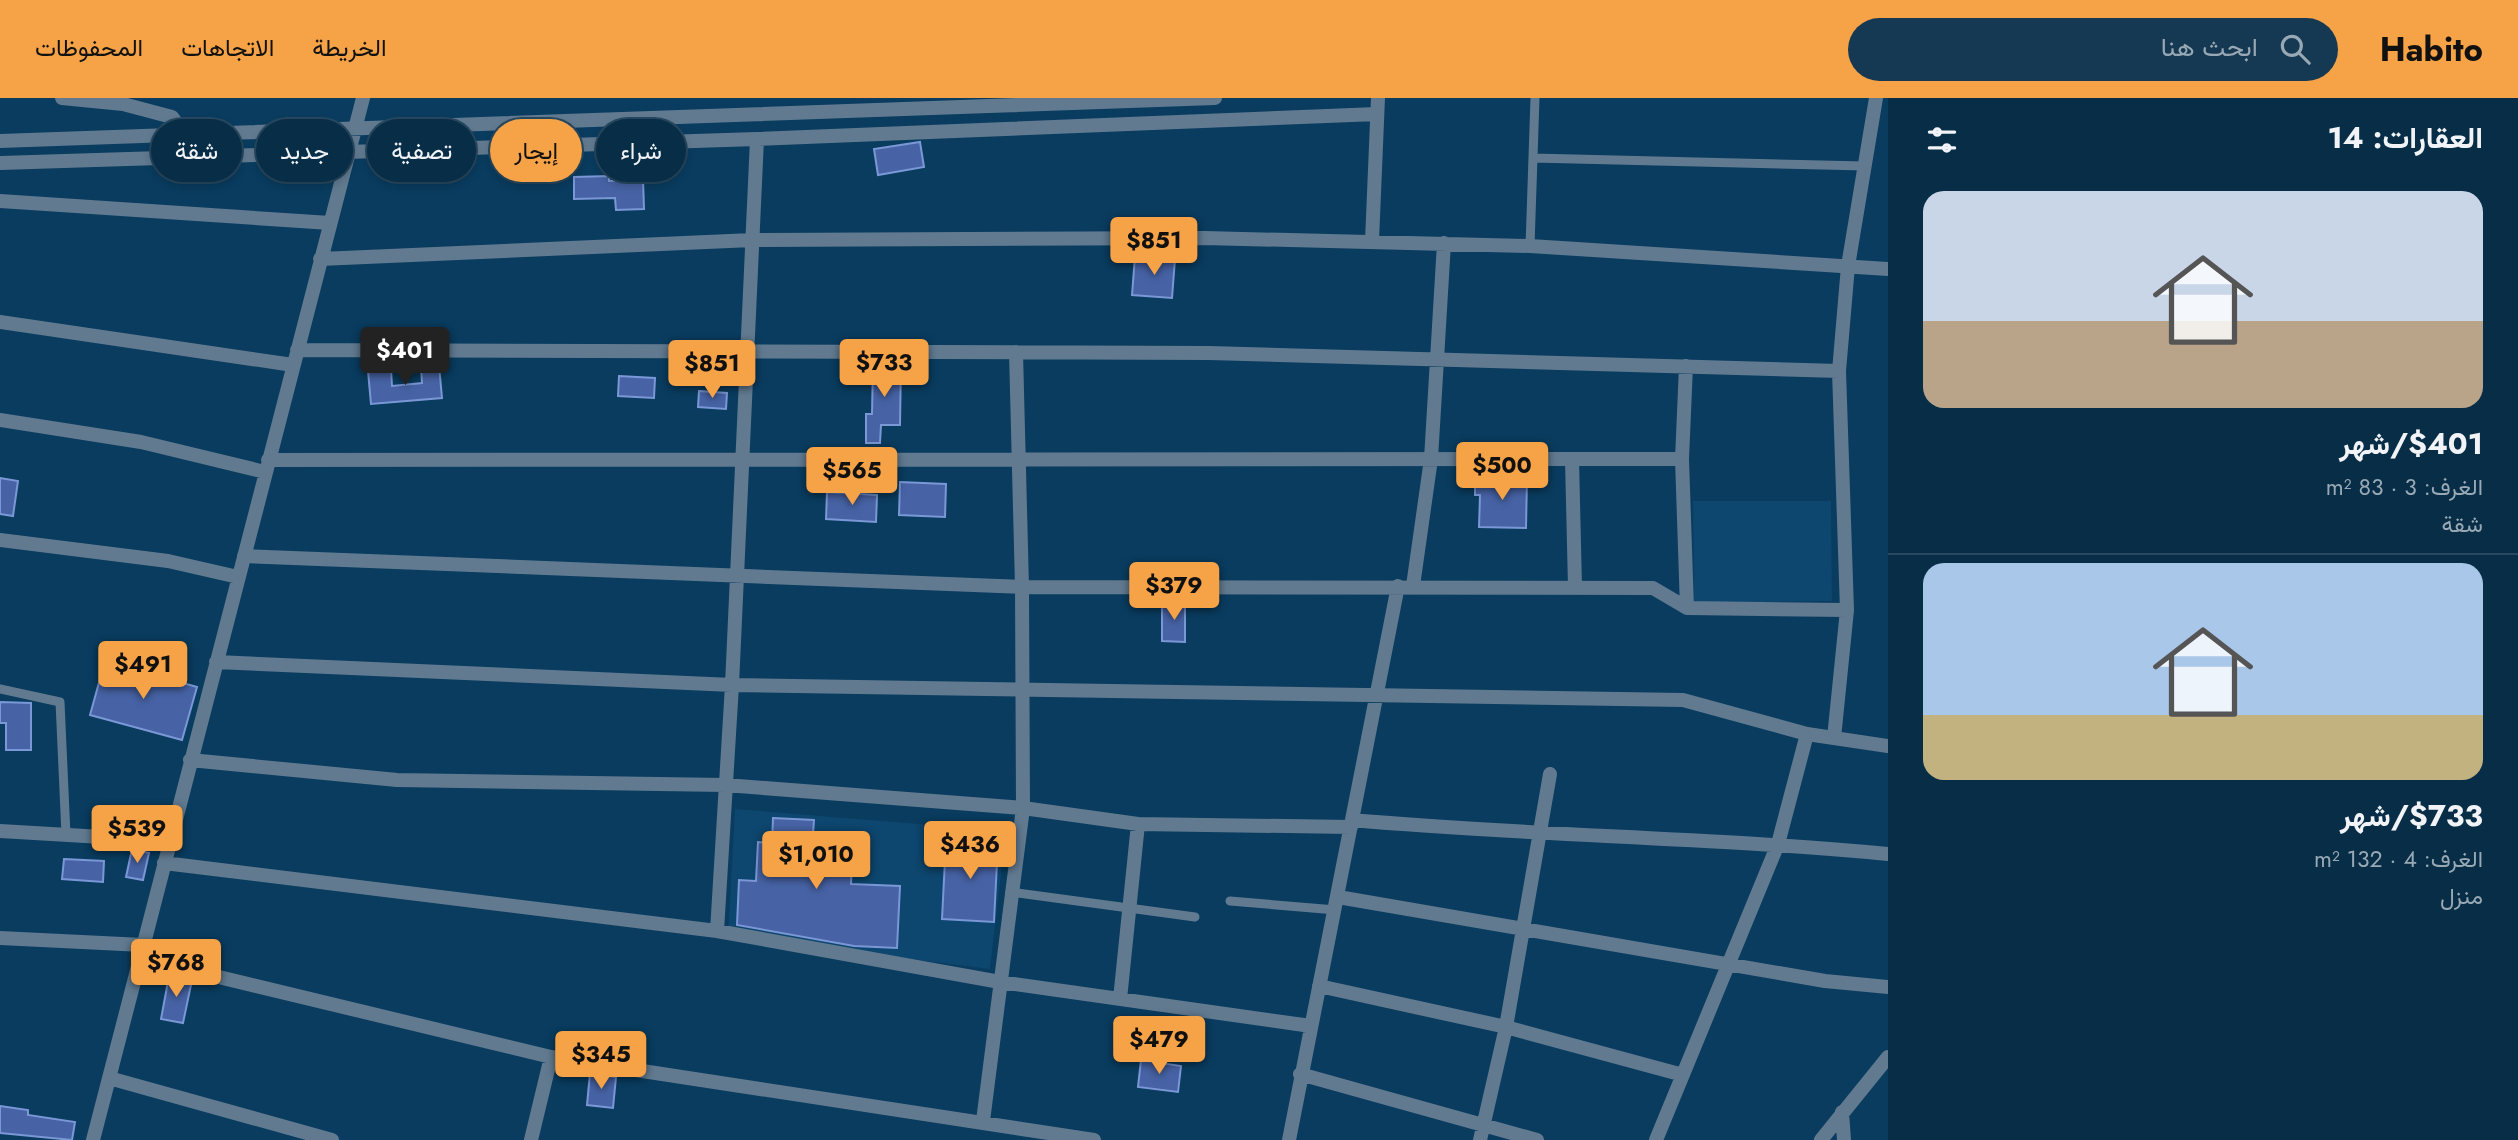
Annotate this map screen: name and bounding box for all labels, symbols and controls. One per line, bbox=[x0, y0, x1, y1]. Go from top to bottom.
search box bbox=[1848, 18, 2338, 81]
text: Habito bbox=[2380, 26, 2483, 73]
text: ابحث هنا bbox=[2161, 28, 2258, 66]
text: المحفوظات bbox=[35, 30, 143, 65]
text: الاتجاهات bbox=[181, 30, 274, 65]
text: الخريطة bbox=[312, 30, 387, 65]
icon: search bbox=[2276, 30, 2314, 68]
text: العقارات: 14 bbox=[2328, 116, 2483, 159]
chip: شقة bbox=[151, 119, 242, 182]
chip: جديد bbox=[256, 119, 353, 182]
chip: تصفية bbox=[367, 119, 476, 182]
chip: إيجار bbox=[490, 119, 582, 182]
chip: شراء bbox=[596, 119, 686, 182]
icon: filters bbox=[1923, 121, 1961, 159]
pin: $851 bbox=[1113, 218, 1195, 277]
text: $851 bbox=[1126, 223, 1182, 257]
icon: home bbox=[2140, 237, 2266, 363]
pin: $401 bbox=[364, 328, 446, 387]
text: $401 bbox=[376, 333, 434, 367]
pin: $733 bbox=[843, 340, 925, 399]
pin: $851 bbox=[671, 341, 753, 400]
text: $733 bbox=[856, 345, 912, 379]
text: $851 bbox=[684, 346, 740, 380]
text: $401/شهر bbox=[2339, 422, 2483, 465]
pin: $500 bbox=[1461, 442, 1543, 502]
pin: $565 bbox=[811, 448, 893, 507]
text: $500 bbox=[1472, 448, 1532, 482]
text: $565 bbox=[822, 453, 882, 487]
text: الغرف: 3 · 83 m² bbox=[2326, 470, 2483, 504]
text: شقة bbox=[2441, 507, 2483, 541]
pin: $379 bbox=[1133, 562, 1215, 622]
text: $379 bbox=[1145, 568, 1203, 602]
icon: home bbox=[2140, 609, 2266, 735]
pin: $491 bbox=[102, 642, 184, 701]
text: $491 bbox=[114, 647, 172, 681]
text: $733/شهر bbox=[2340, 794, 2483, 837]
pin: $539 bbox=[96, 806, 178, 865]
text: $539 bbox=[108, 811, 166, 845]
pin: $436 bbox=[929, 822, 1011, 881]
text: $436 bbox=[940, 827, 1000, 861]
pin: $1,010 bbox=[759, 832, 873, 891]
text: $1,010 bbox=[778, 837, 854, 871]
text: الغرف: 4 · 132 m² bbox=[2314, 842, 2483, 876]
text: منزل bbox=[2440, 879, 2483, 913]
pin: $768 bbox=[135, 940, 217, 999]
text: $768 bbox=[147, 945, 205, 979]
pin: $479 bbox=[1118, 1016, 1200, 1076]
text: $479 bbox=[1129, 1022, 1189, 1056]
pin: $345 bbox=[560, 1032, 642, 1091]
text: $345 bbox=[571, 1037, 631, 1071]

